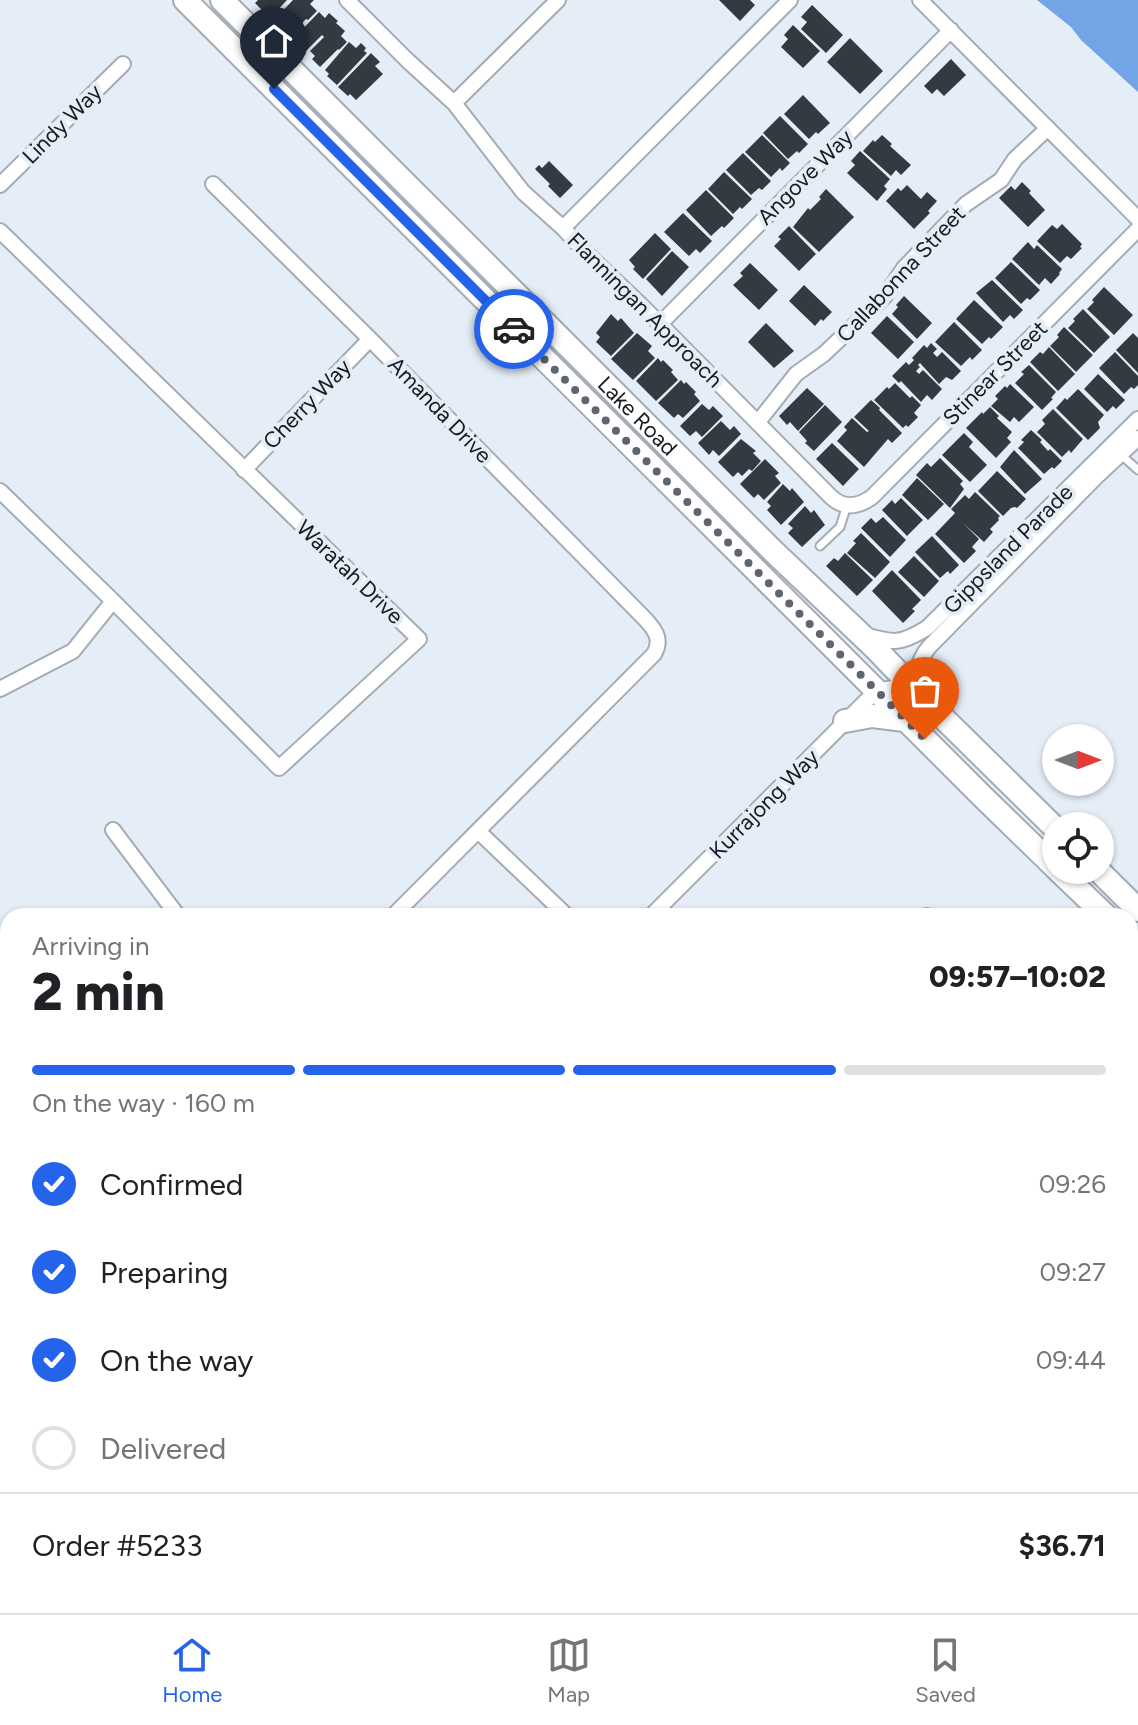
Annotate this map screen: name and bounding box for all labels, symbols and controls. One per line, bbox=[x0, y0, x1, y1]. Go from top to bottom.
pin bbox=[240, 7, 308, 89]
icon: home bbox=[252, 19, 296, 63]
street label: Lindy Way bbox=[17, 78, 108, 169]
street label: Angove Way bbox=[752, 123, 859, 230]
street label: Callabonna Street bbox=[831, 200, 971, 348]
street label: Flanningan Approach bbox=[562, 227, 728, 393]
courier bbox=[474, 289, 554, 369]
icon: car bbox=[492, 307, 536, 351]
street label: Stinear Street bbox=[937, 315, 1053, 431]
street label: Amanda Drive bbox=[383, 351, 497, 469]
street label: Cherry Way bbox=[257, 353, 357, 455]
street label: Lake Road bbox=[592, 370, 683, 461]
street label: Gippsland Parade bbox=[938, 479, 1078, 619]
street label: Waratah Drive bbox=[291, 514, 409, 630]
pin bbox=[891, 657, 959, 739]
icon: bag bbox=[903, 669, 947, 713]
north arrow bbox=[1042, 724, 1114, 796]
map controls bbox=[1042, 724, 1114, 884]
street label: Kurrajong Way bbox=[704, 743, 825, 864]
button: locate bbox=[1042, 812, 1114, 884]
text: Arriving in bbox=[32, 930, 150, 962]
text: 09:57–10:02 bbox=[929, 958, 1106, 995]
text: 2 min bbox=[32, 961, 165, 1023]
text: On the way · 160 m bbox=[32, 1087, 255, 1119]
icon: check bbox=[32, 1162, 76, 1206]
text: Confirmed bbox=[100, 1166, 243, 1203]
text: 09:26 bbox=[1039, 1168, 1106, 1200]
icon: check bbox=[32, 1250, 76, 1294]
text: Preparing bbox=[100, 1254, 228, 1291]
text: 09:27 bbox=[1040, 1256, 1106, 1288]
icon: check bbox=[32, 1338, 76, 1382]
text: On the way bbox=[100, 1342, 253, 1379]
text: 09:44 bbox=[1036, 1344, 1106, 1376]
text: Delivered bbox=[100, 1430, 226, 1467]
text: Order #5233 bbox=[32, 1527, 202, 1564]
text: $36.71 bbox=[1019, 1527, 1106, 1564]
tab: Home bbox=[162, 1633, 222, 1708]
tab: Map bbox=[547, 1633, 591, 1708]
tab: Saved bbox=[915, 1633, 976, 1708]

